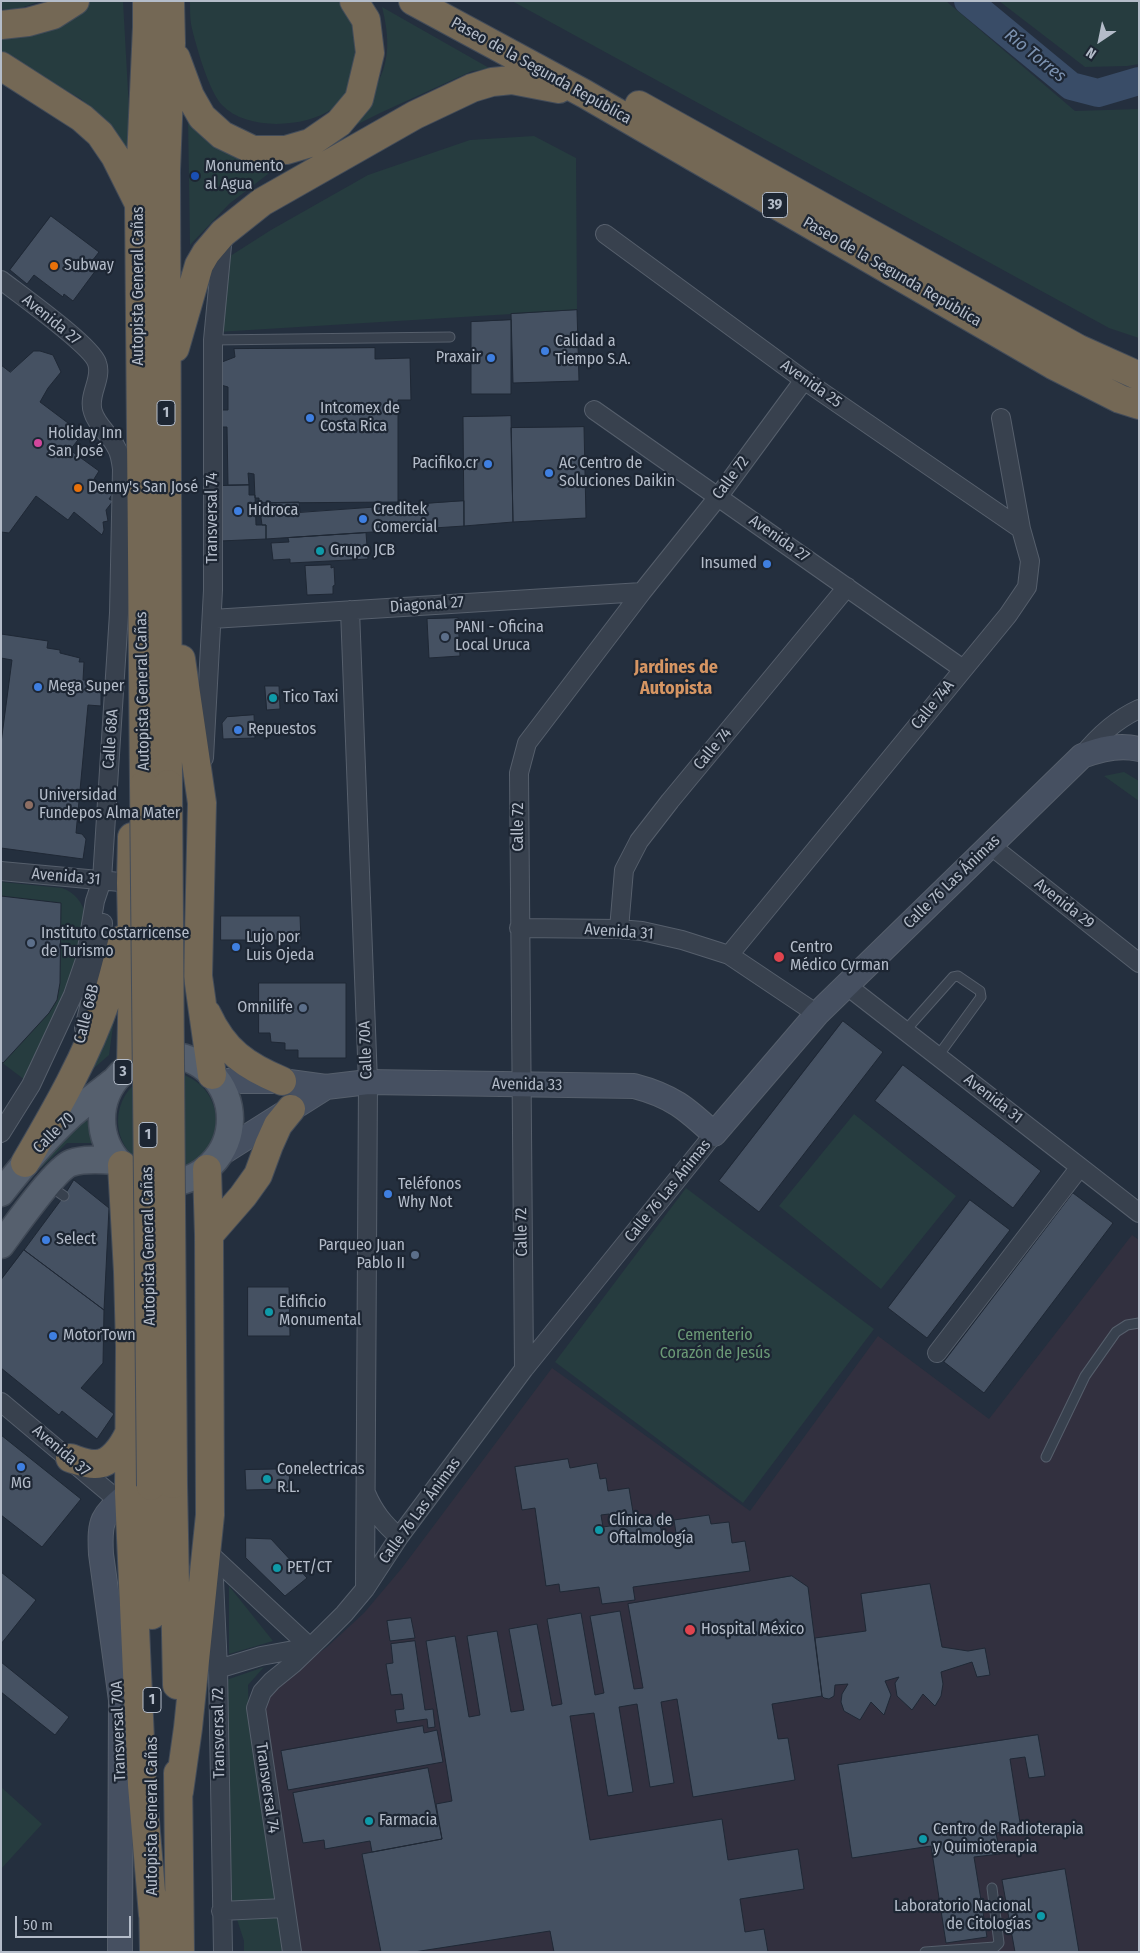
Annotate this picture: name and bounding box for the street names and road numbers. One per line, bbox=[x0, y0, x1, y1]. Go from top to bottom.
street label: Paseo de la Segunda República bbox=[448, 13, 634, 129]
road number: 39 bbox=[762, 192, 788, 218]
street label: Autopista General Cañas bbox=[129, 206, 149, 366]
street label: Paseo de la Segunda República bbox=[799, 213, 985, 331]
street label: Avenida 27 bbox=[18, 291, 84, 349]
street label: Avenida 25 bbox=[777, 356, 845, 412]
road number: 1 bbox=[157, 400, 175, 426]
street label: Calle 72 bbox=[709, 453, 753, 503]
street label: Transversal 74 bbox=[203, 472, 223, 564]
street label: Avenida 27 bbox=[745, 511, 813, 567]
street label: Diagonal 27 bbox=[389, 593, 465, 617]
street label: Autopista General Cañas bbox=[132, 611, 154, 771]
street label: Calle 74A bbox=[907, 677, 959, 733]
street label: Calle 68A bbox=[99, 708, 123, 770]
street label: Calle 74 bbox=[690, 724, 736, 774]
street label: Calle 72 bbox=[509, 802, 529, 852]
street label: Calle 76 Las Ánimas bbox=[900, 831, 1004, 933]
street label: Avenida 31 bbox=[31, 864, 101, 890]
street label: Avenida 29 bbox=[1030, 875, 1098, 933]
street label: Avenida 31 bbox=[584, 920, 654, 944]
street label: Calle 68B bbox=[70, 982, 104, 1046]
street label: Calle 70A bbox=[355, 1020, 377, 1080]
road number: 3 bbox=[114, 1060, 132, 1084]
street label: Avenida 31 bbox=[960, 1070, 1026, 1128]
street label: Avenida 33 bbox=[492, 1075, 562, 1095]
street label: Calle 70 bbox=[29, 1108, 79, 1158]
road number: 1 bbox=[139, 1122, 157, 1148]
street label: Calle 76 Las Ánimas bbox=[621, 1136, 715, 1246]
street label: Autopista General Cañas bbox=[138, 1166, 160, 1326]
street label: Calle 72 bbox=[512, 1207, 532, 1257]
street label: Avenida 37 bbox=[28, 1421, 94, 1481]
street label: Calle 76 Las Ánimas bbox=[375, 1454, 465, 1568]
street label: Transversal 70A bbox=[108, 1680, 130, 1782]
street label: Transversal 72 bbox=[209, 1687, 229, 1779]
road number: 1 bbox=[143, 1688, 161, 1712]
street label: Autopista General Cañas bbox=[143, 1736, 163, 1896]
street label: Transversal 74 bbox=[251, 1741, 283, 1835]

